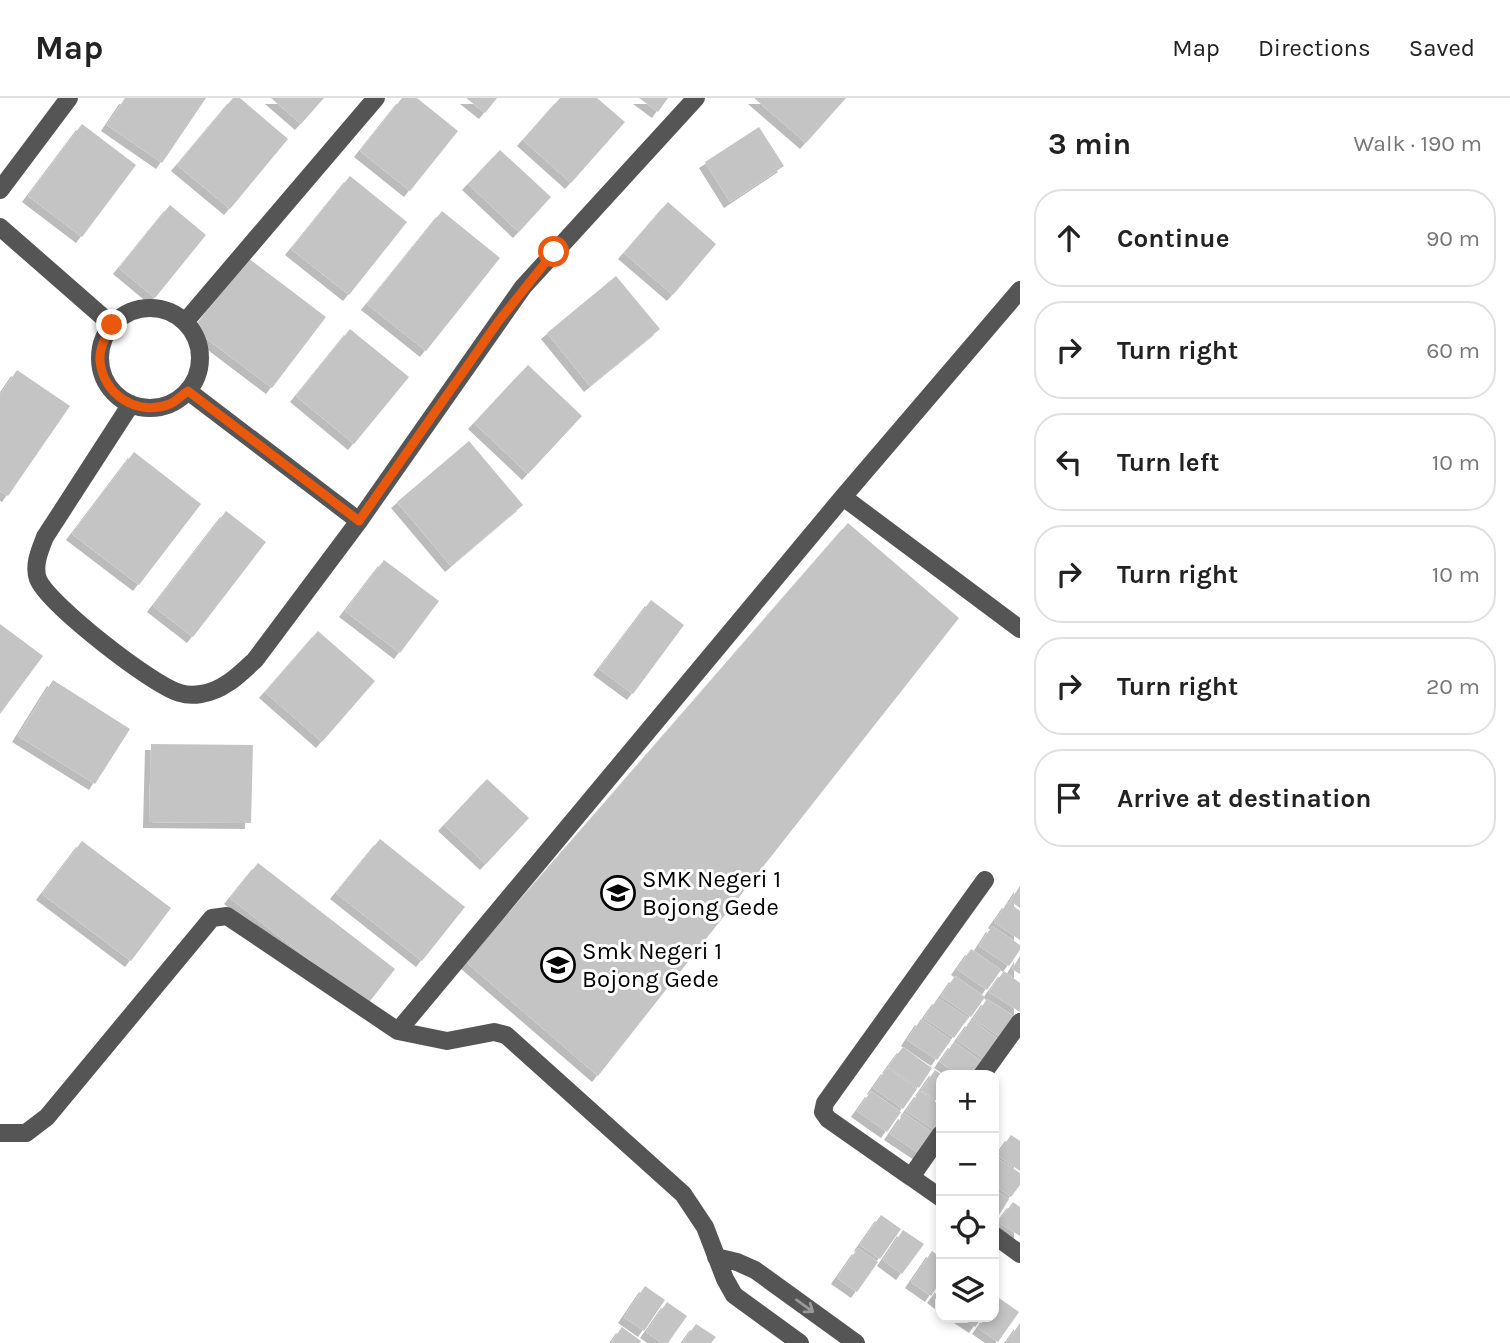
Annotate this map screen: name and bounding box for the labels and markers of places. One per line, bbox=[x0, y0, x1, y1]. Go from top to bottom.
place label: SMK Negeri 1 Bojong Gede bbox=[642, 865, 781, 921]
school or university icon: SMK Negeri 1 Bojong Gede bbox=[599, 874, 637, 912]
place label: Smk Negeri 1 Bojong Gede bbox=[582, 937, 722, 993]
school or university icon: Smk Negeri 1 Bojong Gede bbox=[539, 946, 577, 984]

